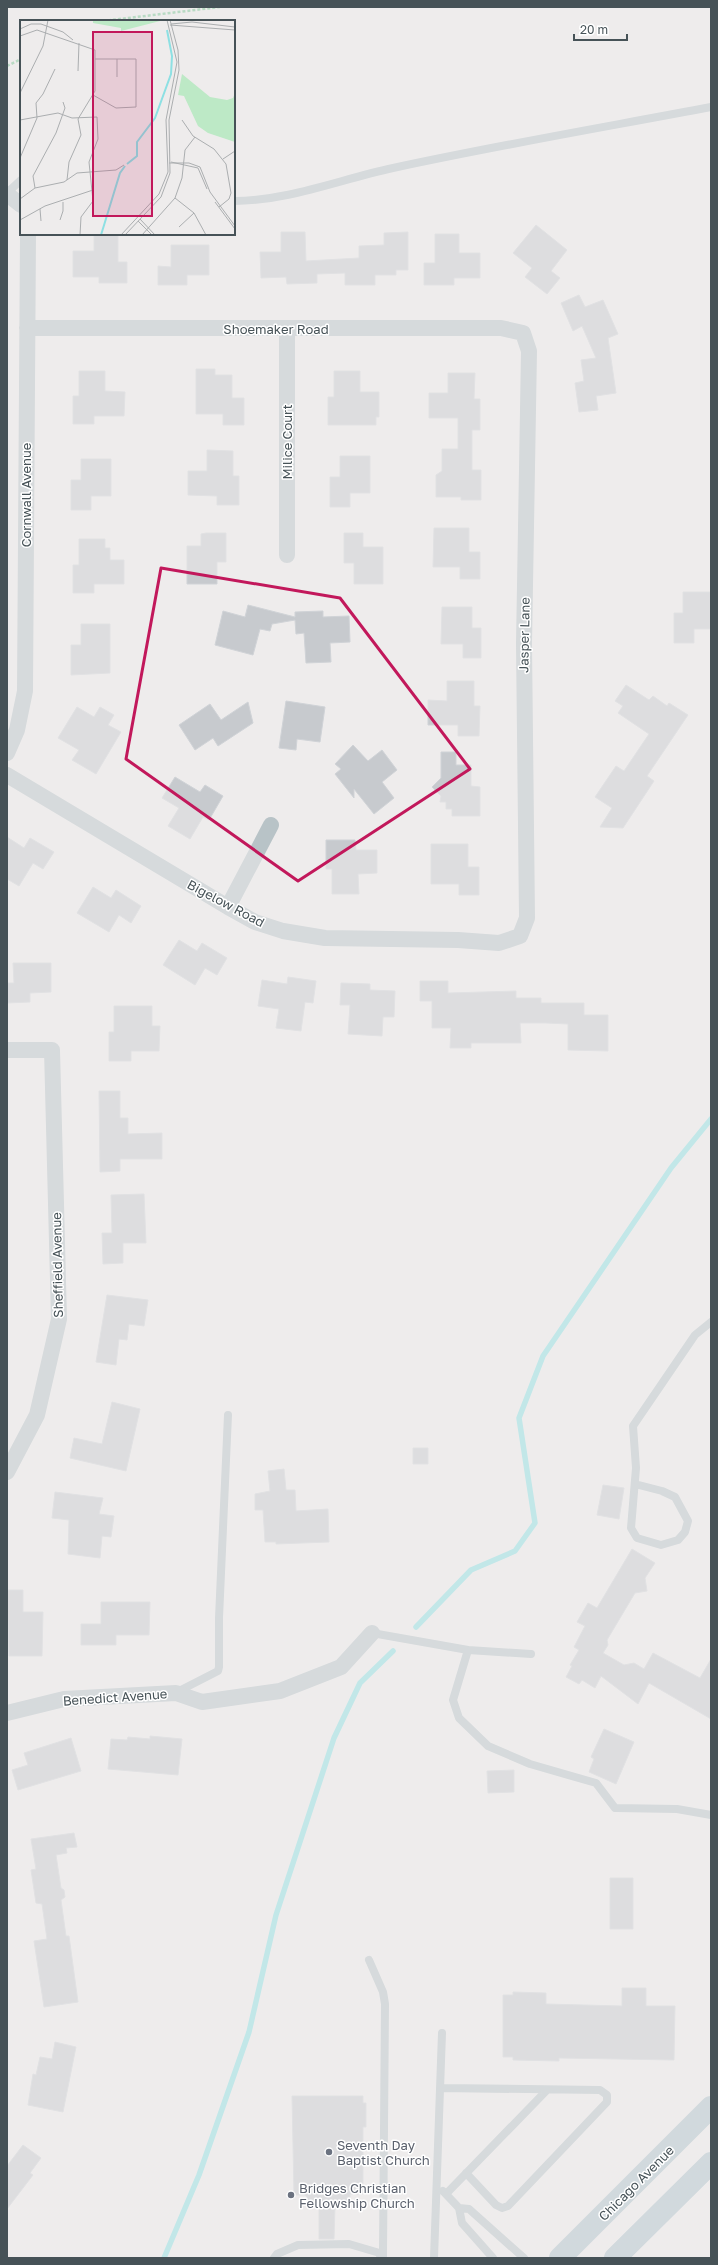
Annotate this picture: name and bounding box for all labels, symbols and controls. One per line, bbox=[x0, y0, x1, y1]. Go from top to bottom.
scale bar bbox=[574, 16, 627, 42]
inset map bbox=[20, 20, 235, 235]
text: 20 m bbox=[580, 22, 608, 37]
street label: Shoemaker Road bbox=[223, 321, 329, 337]
street label: Milice Court bbox=[279, 404, 295, 480]
street label: Cornwall Avenue bbox=[18, 443, 34, 547]
street label: Jasper Lane bbox=[515, 597, 533, 673]
street label: Bigelow Road bbox=[185, 876, 267, 930]
street label: Sheffield Avenue bbox=[48, 1212, 66, 1318]
street label: Benedict Avenue bbox=[62, 1685, 168, 1709]
place label: Seventh Day Baptist Church bbox=[337, 2137, 430, 2168]
street label: Chicago Avenue bbox=[595, 2142, 677, 2224]
marker: Seventh Day Baptist Church bbox=[324, 2147, 334, 2157]
place label: Bridges Christian Fellowship Church bbox=[299, 2180, 415, 2211]
marker: Bridges Christian Fellowship Church bbox=[286, 2190, 296, 2200]

